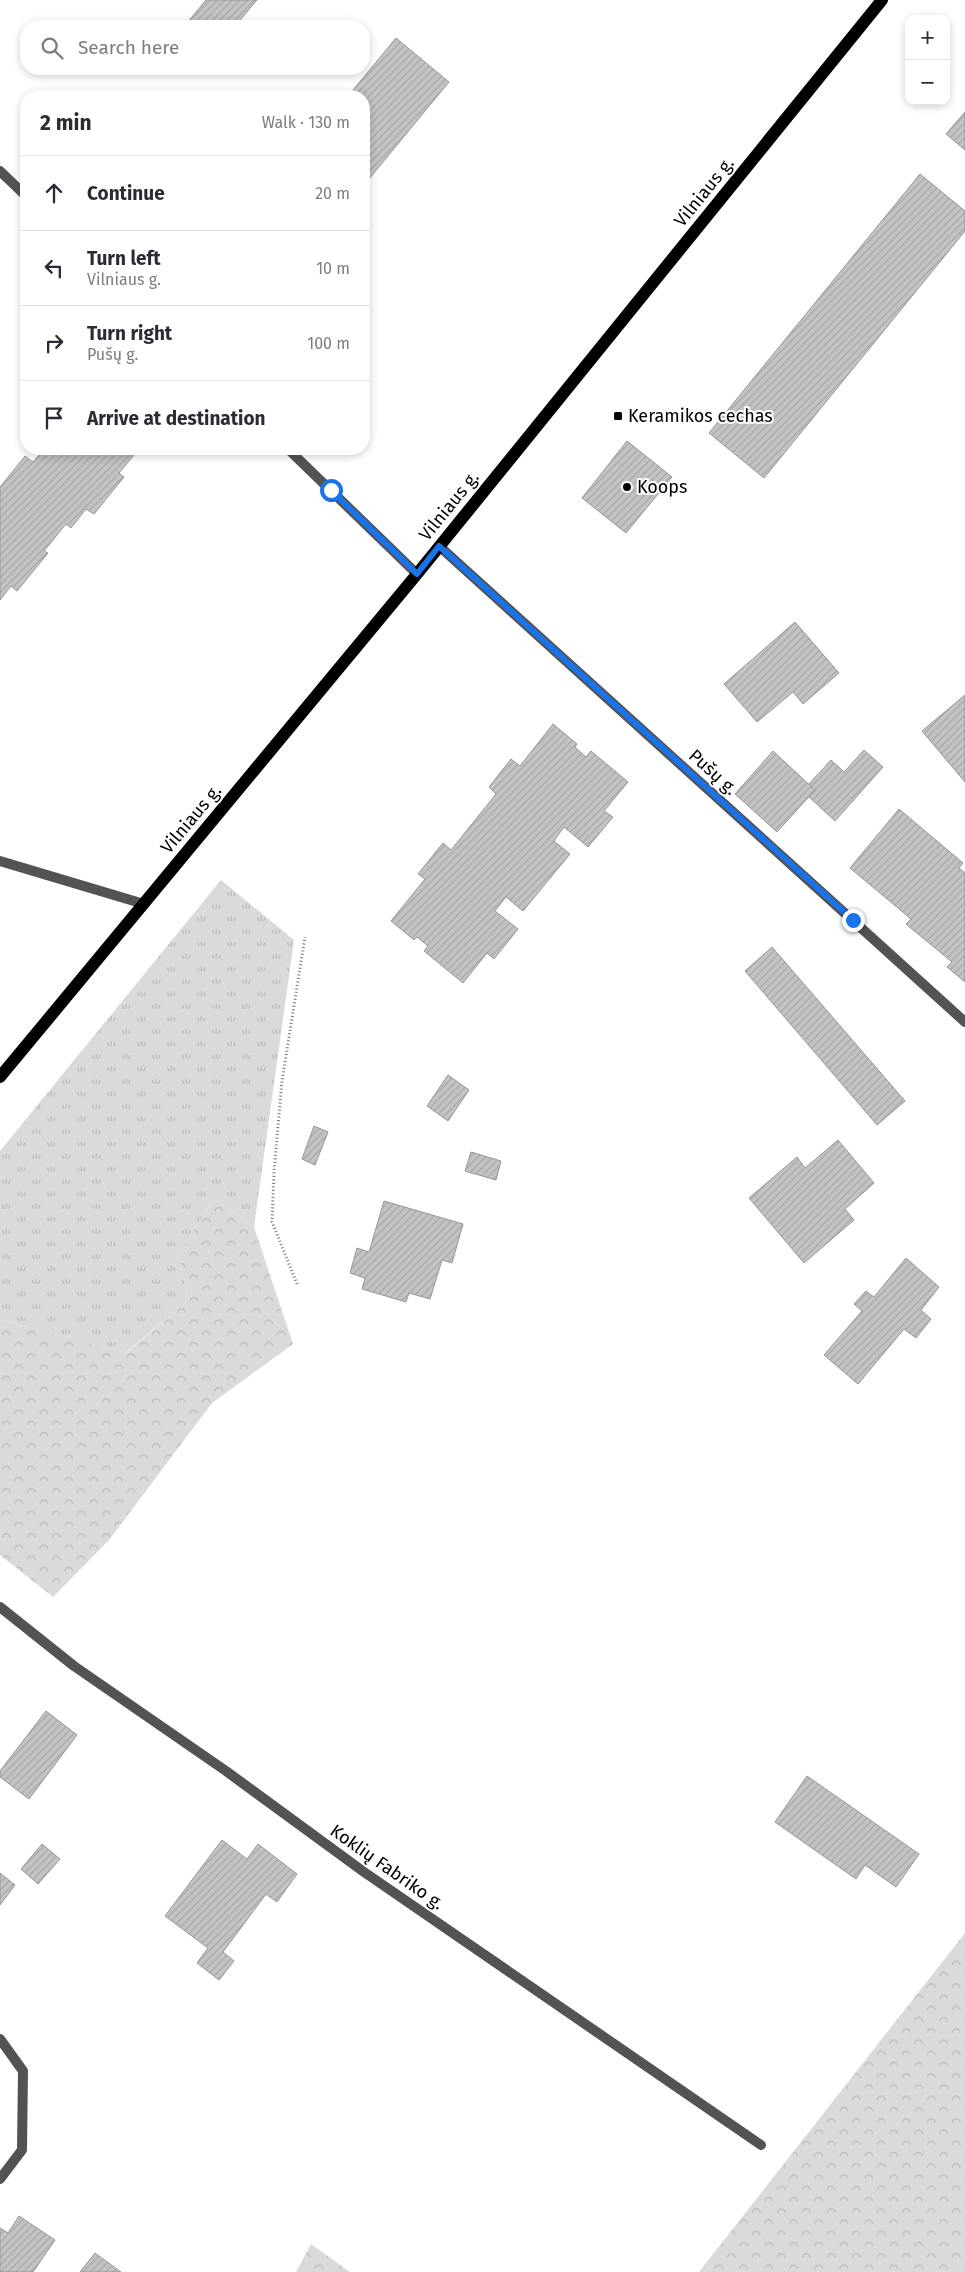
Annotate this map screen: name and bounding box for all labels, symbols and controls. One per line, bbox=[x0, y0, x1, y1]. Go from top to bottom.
map controls bbox=[905, 15, 950, 105]
button: + bbox=[905, 15, 950, 60]
search box bbox=[20, 20, 370, 75]
icon: search bbox=[38, 34, 66, 62]
text: Search here bbox=[78, 36, 179, 59]
button: − bbox=[905, 60, 950, 105]
text: 2 min bbox=[40, 110, 92, 136]
text: Walk · 130 m bbox=[262, 113, 350, 132]
street label: Vilniaus g. bbox=[669, 153, 739, 231]
icon: ahead bbox=[40, 179, 68, 207]
text: Continue bbox=[87, 182, 165, 205]
text: 20 m bbox=[315, 184, 350, 203]
text: Turn left bbox=[87, 247, 161, 270]
icon: left bbox=[40, 254, 68, 282]
text: 10 m bbox=[316, 259, 350, 278]
text: Vilniaus g. bbox=[87, 270, 161, 289]
text: Turn right bbox=[87, 322, 172, 345]
icon: right bbox=[40, 329, 68, 357]
text: 100 m bbox=[307, 334, 350, 353]
text: Pušų g. bbox=[87, 345, 138, 364]
icon: arrive bbox=[40, 404, 68, 432]
place label: Keramikos cechas bbox=[628, 405, 773, 427]
text: Arrive at destination bbox=[87, 407, 266, 430]
marker: Keramikos cechas bbox=[612, 410, 624, 422]
street label: Vilniaus g. bbox=[414, 467, 484, 545]
place label: Koops bbox=[637, 476, 687, 498]
route start bbox=[320, 479, 343, 502]
marker: Koops bbox=[621, 481, 633, 493]
street label: Pušų g. bbox=[684, 744, 742, 800]
street label: Vilniaus g. bbox=[156, 780, 226, 858]
route end bbox=[842, 909, 865, 932]
street label: Koklių Fabriko g. bbox=[326, 1820, 448, 1914]

